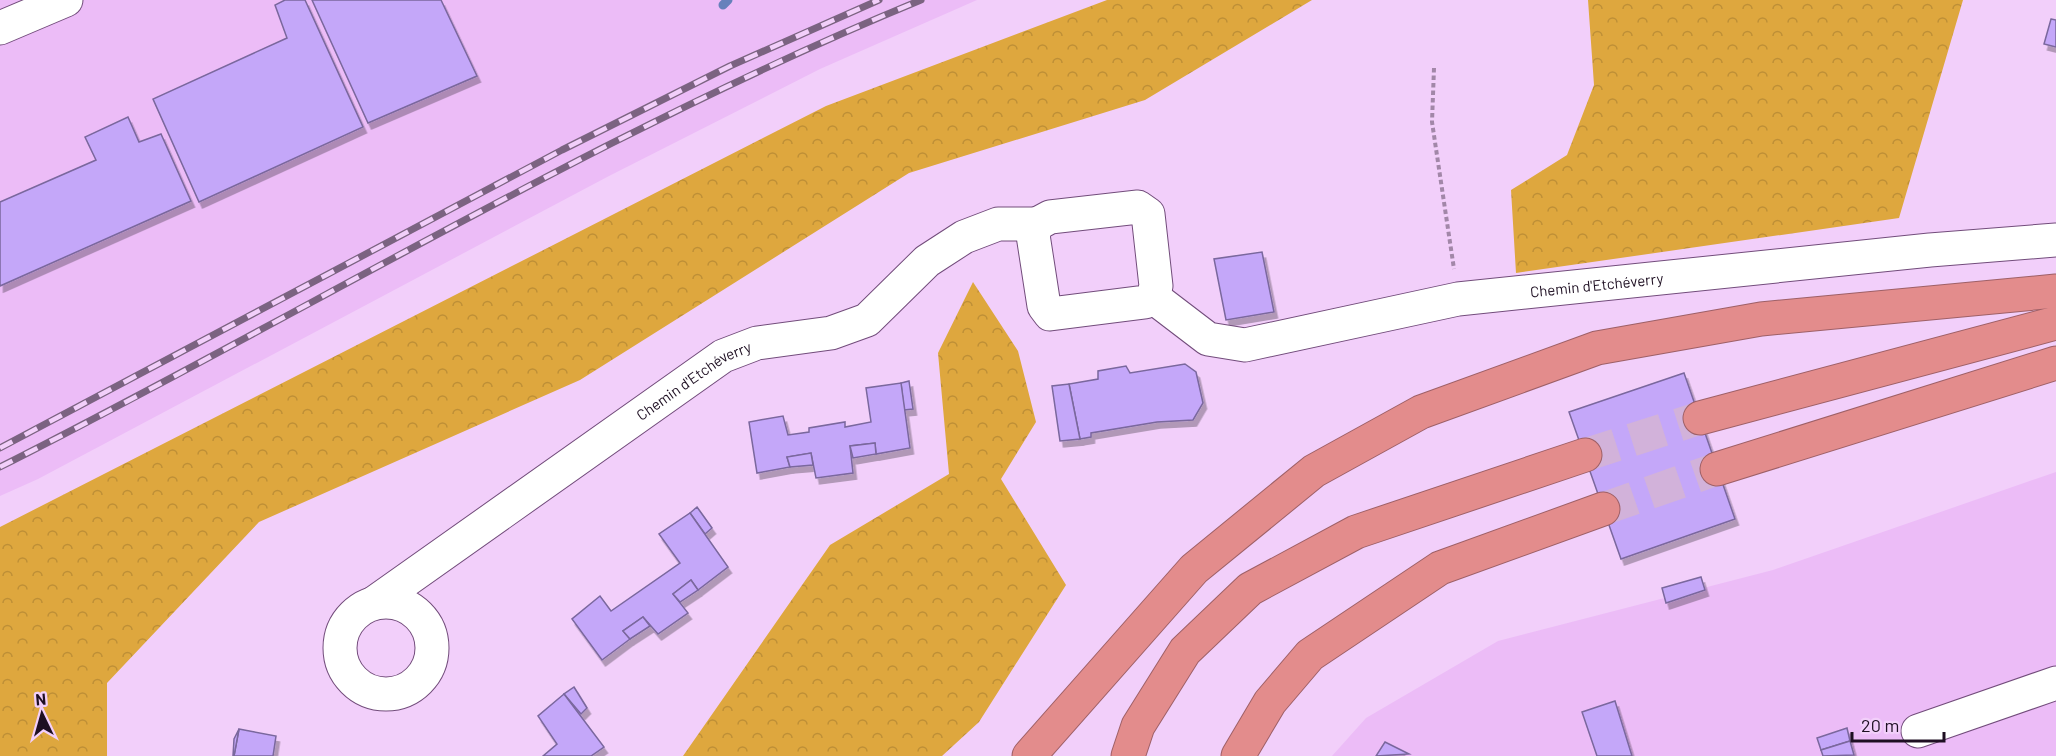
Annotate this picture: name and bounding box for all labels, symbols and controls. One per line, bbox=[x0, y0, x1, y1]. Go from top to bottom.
street label: Chemin d'Etchéverry bbox=[1529, 269, 1664, 300]
street label: Chemin d'Etchéverry bbox=[633, 337, 754, 424]
north arrow bbox=[12, 684, 72, 744]
text: N bbox=[35, 689, 47, 708]
scale bar bbox=[1852, 705, 1944, 743]
text: 20 m bbox=[1861, 714, 1899, 736]

